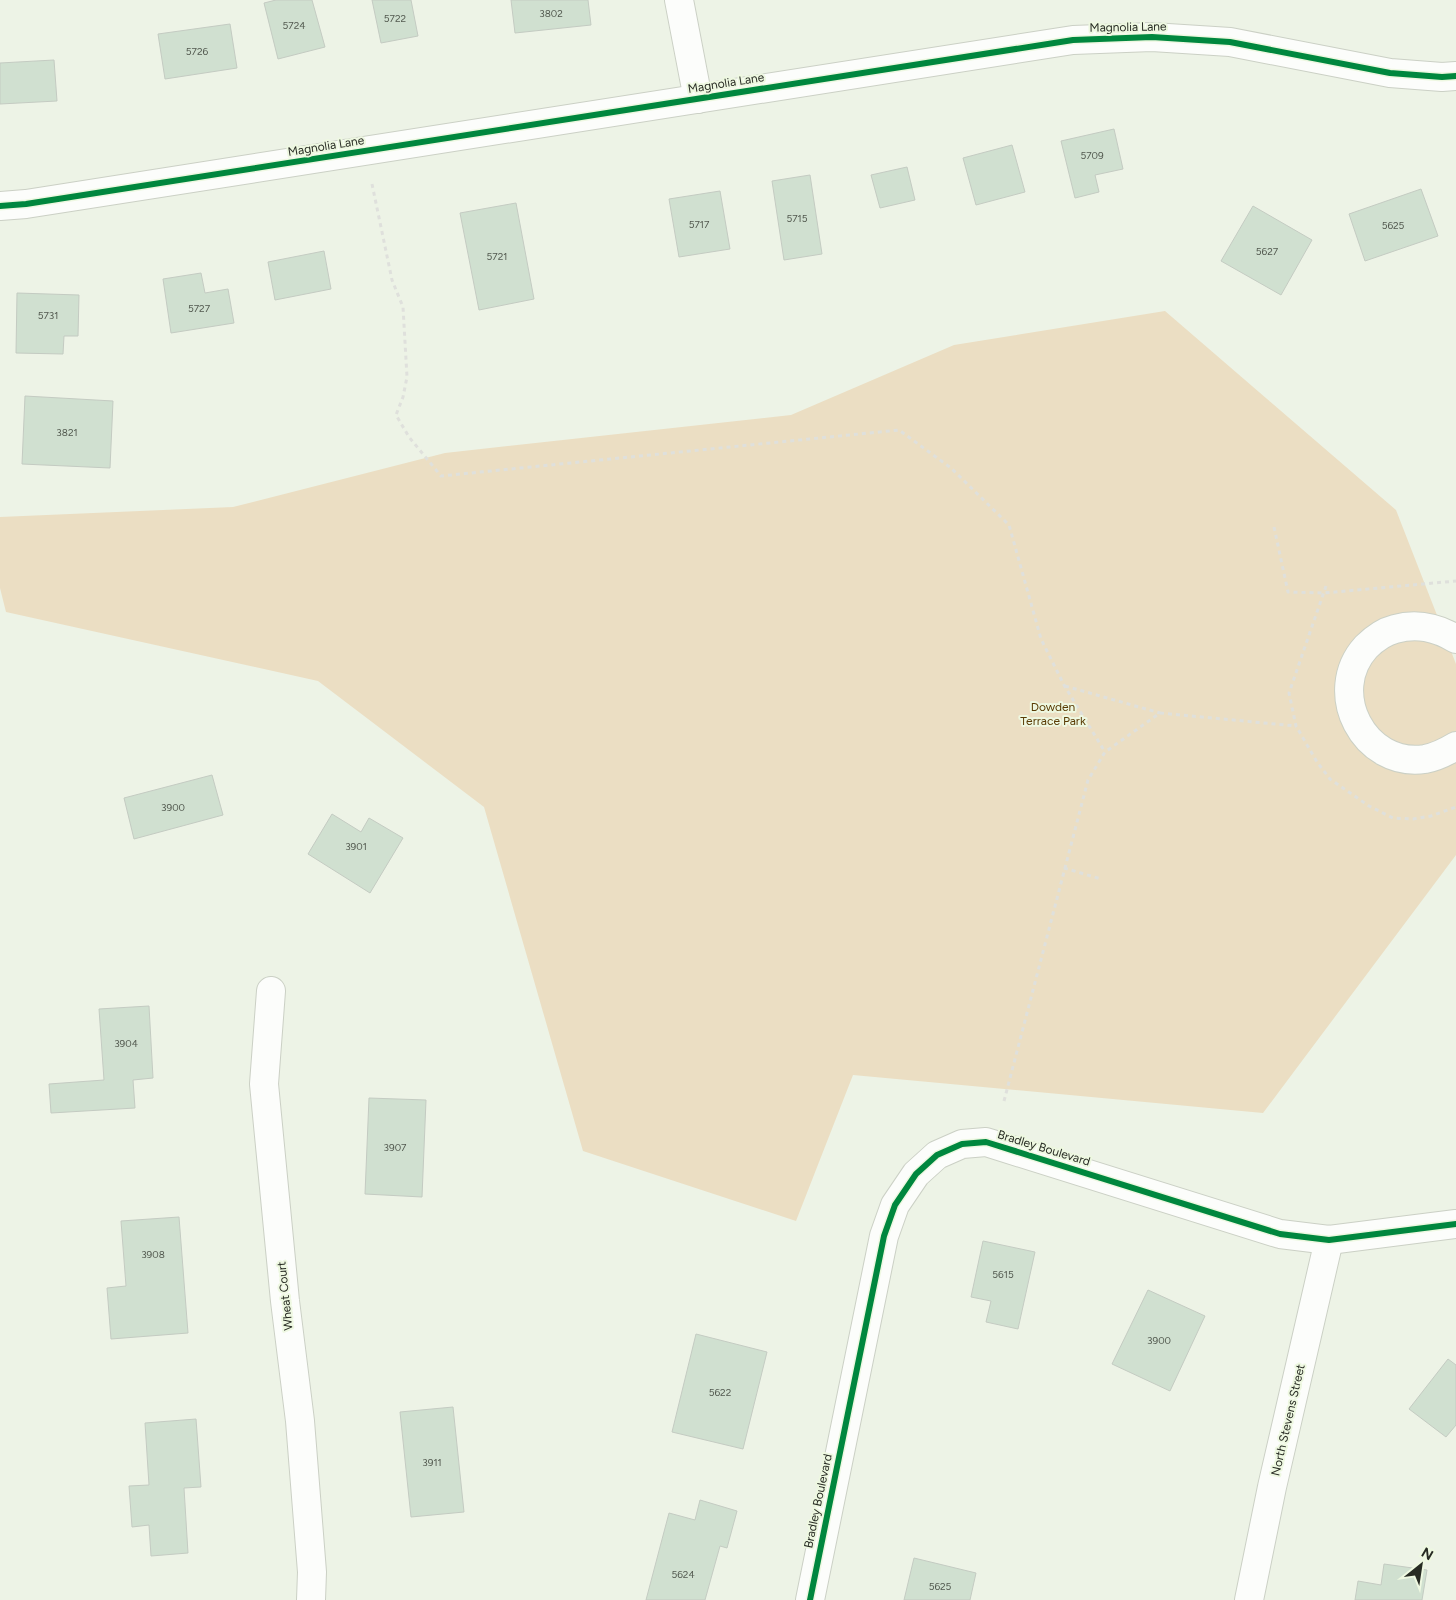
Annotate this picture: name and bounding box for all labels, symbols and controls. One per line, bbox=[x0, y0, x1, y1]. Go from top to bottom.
house number: 3802 bbox=[539, 7, 563, 20]
house number: 5722 bbox=[384, 12, 406, 25]
house number: 5724 bbox=[283, 19, 305, 32]
street label: Magnolia Lane bbox=[1089, 19, 1167, 35]
house number: 5726 bbox=[186, 45, 209, 58]
street label: Magnolia Lane bbox=[687, 70, 766, 96]
street label: Magnolia Lane bbox=[287, 133, 366, 159]
house number: 5709 bbox=[1080, 149, 1104, 162]
house number: 5715 bbox=[787, 212, 808, 225]
house number: 5717 bbox=[689, 218, 710, 231]
house number: 5625 bbox=[1382, 219, 1405, 232]
house number: 5627 bbox=[1256, 245, 1279, 258]
house number: 5721 bbox=[487, 250, 507, 263]
house number: 5727 bbox=[188, 302, 211, 315]
house number: 5731 bbox=[38, 309, 58, 322]
house number: 3821 bbox=[56, 426, 78, 439]
park label: Dowden Terrace Park bbox=[1020, 700, 1086, 728]
house number: 3900 bbox=[161, 801, 185, 814]
house number: 3901 bbox=[345, 840, 367, 853]
house number: 3904 bbox=[114, 1037, 138, 1050]
street label: Bradley Boulevard bbox=[996, 1127, 1092, 1169]
house number: 3907 bbox=[384, 1141, 407, 1154]
house number: 3908 bbox=[141, 1248, 165, 1261]
street label: Wheat Court bbox=[274, 1260, 296, 1331]
house number: 5615 bbox=[992, 1268, 1014, 1281]
house number: 3900 bbox=[1147, 1334, 1171, 1347]
street label: North Stevens Street bbox=[1268, 1362, 1308, 1477]
house number: 5622 bbox=[709, 1386, 731, 1399]
street label: Bradley Boulevard bbox=[801, 1453, 835, 1549]
house number: 3911 bbox=[422, 1456, 442, 1469]
north arrow bbox=[1396, 1540, 1446, 1590]
text: N bbox=[1418, 1544, 1436, 1564]
house number: 5624 bbox=[671, 1568, 695, 1581]
house number: 5625 bbox=[929, 1580, 952, 1593]

